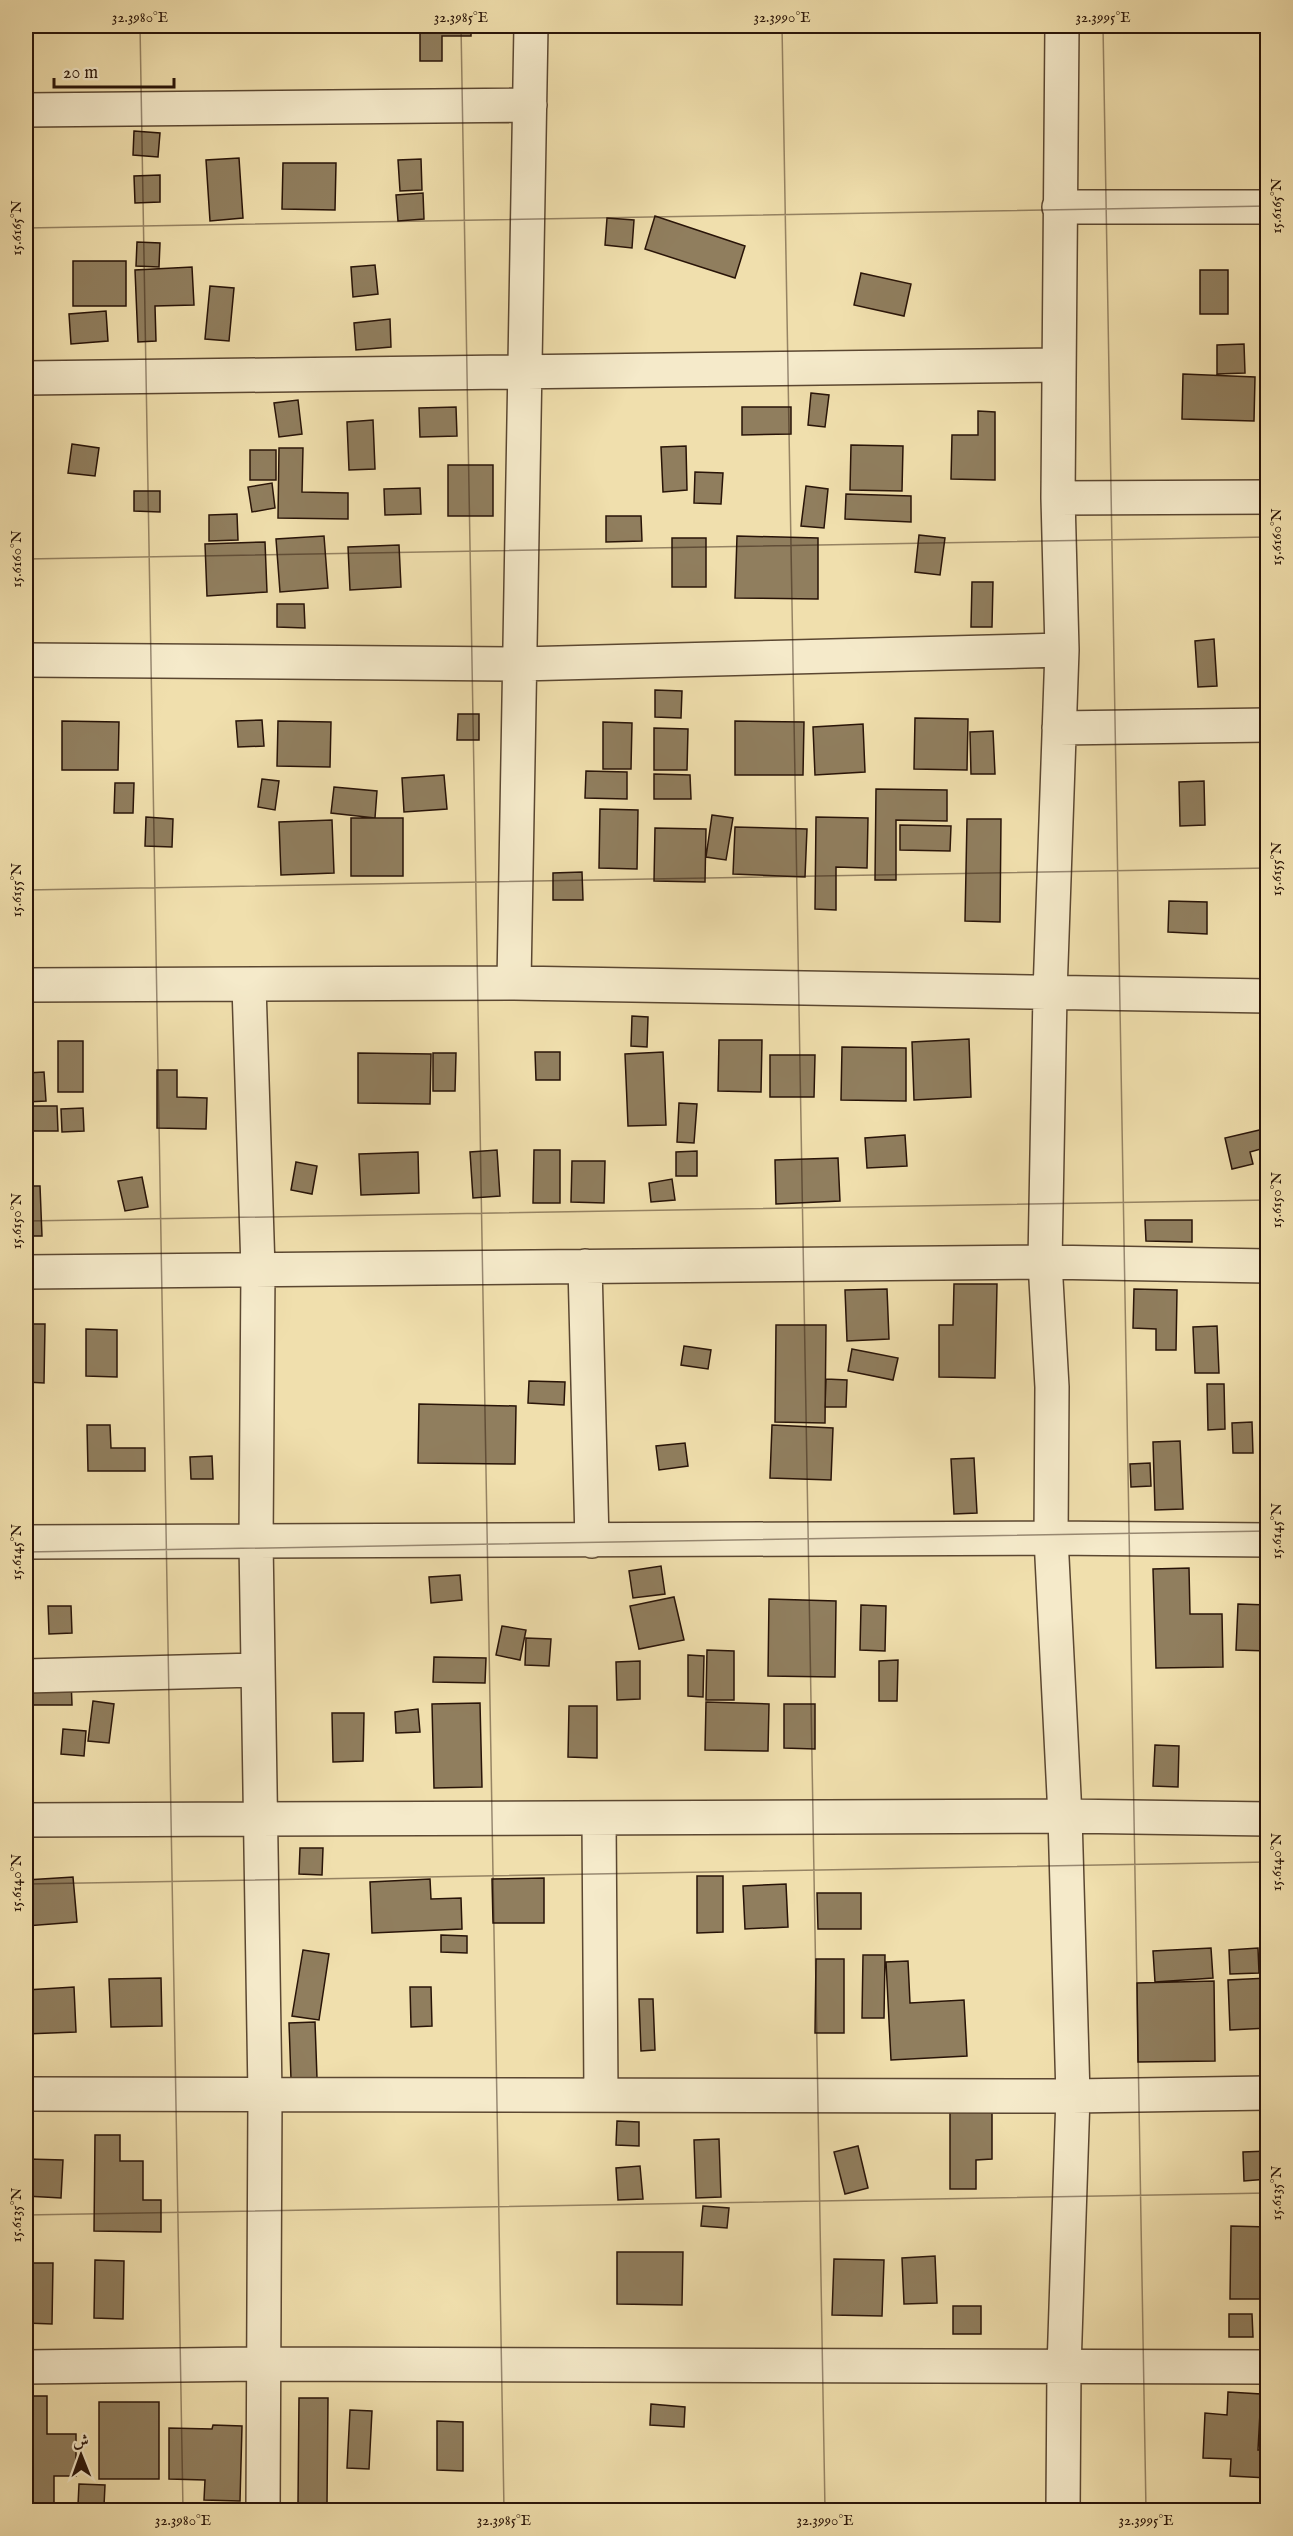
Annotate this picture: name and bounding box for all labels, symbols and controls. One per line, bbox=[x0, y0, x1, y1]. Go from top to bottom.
text: 32.3980°E bbox=[112, 8, 168, 27]
text: 32.3985°E bbox=[434, 8, 488, 27]
text: 32.3990°E bbox=[753, 8, 811, 27]
text: 32.3995°E bbox=[1075, 8, 1131, 27]
scale bar bbox=[54, 51, 174, 89]
text: 20 m bbox=[63, 62, 98, 85]
text: 15.6165°N bbox=[1267, 178, 1286, 234]
text: 15.6165°N bbox=[7, 200, 26, 256]
text: 15.6160°N bbox=[1267, 508, 1286, 566]
text: 15.6160°N bbox=[7, 530, 26, 588]
text: 15.6155°N bbox=[1267, 842, 1286, 896]
text: 15.6155°N bbox=[7, 863, 26, 917]
text: 15.6150°N bbox=[1267, 1172, 1286, 1228]
text: 15.6150°N bbox=[7, 1193, 26, 1249]
text: 15.6145°N bbox=[1267, 1503, 1286, 1559]
text: 15.6145°N bbox=[7, 1524, 26, 1580]
text: 15.6140°N bbox=[1267, 1833, 1286, 1891]
text: 15.6140°N bbox=[7, 1854, 26, 1912]
text: 15.6135°N bbox=[1267, 2166, 1286, 2220]
text: 15.6135°N bbox=[7, 2188, 26, 2242]
north arrow bbox=[51, 2425, 111, 2485]
text: ش bbox=[73, 2432, 89, 2452]
text: 32.3980°E bbox=[155, 2511, 211, 2530]
text: 32.3985°E bbox=[477, 2511, 531, 2530]
text: 32.3990°E bbox=[796, 2511, 854, 2530]
text: 32.3995°E bbox=[1118, 2511, 1174, 2530]

